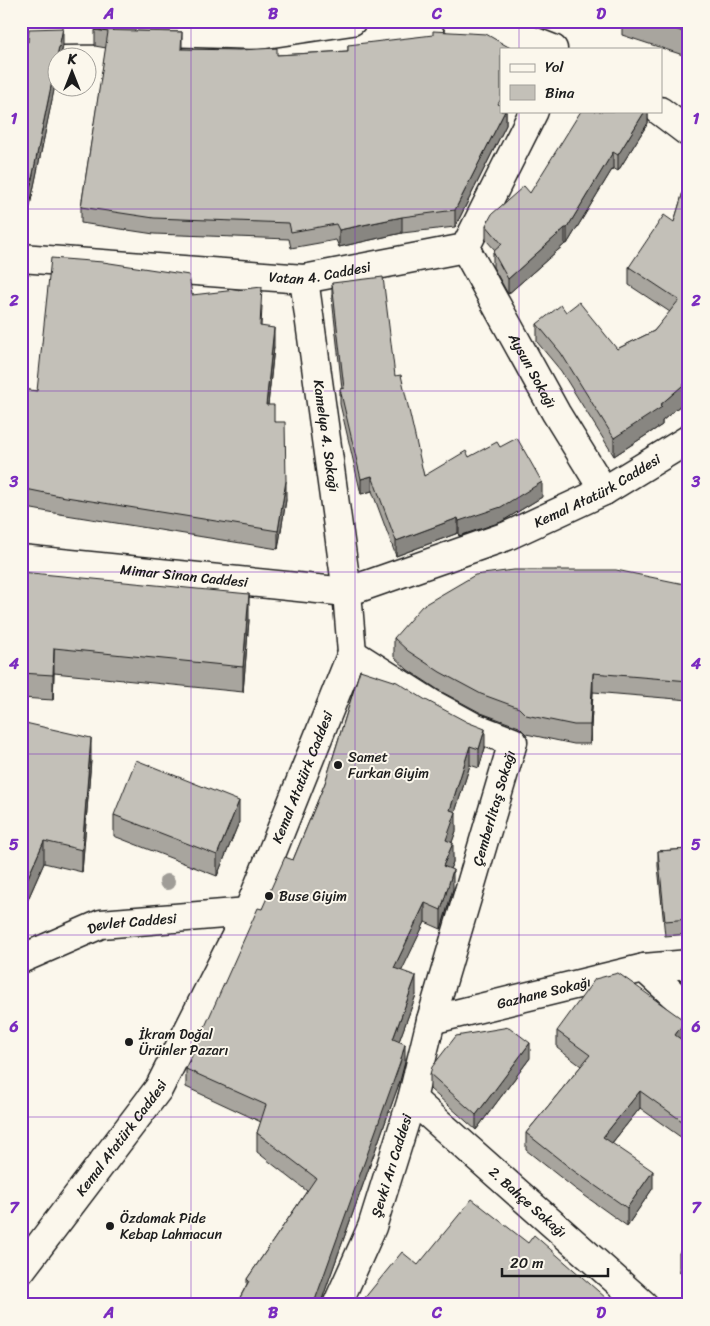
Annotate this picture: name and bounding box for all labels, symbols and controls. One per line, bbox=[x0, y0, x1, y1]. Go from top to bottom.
text: A bbox=[103, 0, 114, 28]
text: B bbox=[268, 0, 279, 28]
text: C bbox=[431, 0, 443, 28]
text: D bbox=[596, 0, 606, 28]
text: K bbox=[67, 47, 78, 72]
north arrow bbox=[48, 48, 98, 98]
legend bbox=[500, 48, 662, 112]
text: Yol bbox=[545, 54, 564, 80]
text: Bina bbox=[545, 80, 575, 106]
text: 1 bbox=[11, 104, 18, 133]
text: 1 bbox=[693, 104, 700, 133]
street label: Vatan 4. Caddesi bbox=[268, 254, 374, 291]
text: 2 bbox=[8, 286, 19, 315]
text: 2 bbox=[690, 286, 701, 315]
street label: Aysun Sokağı bbox=[501, 327, 564, 413]
street label: Kamelya 4. Sokağı bbox=[306, 378, 346, 494]
street label: Kemal Atatürk Caddesi bbox=[529, 446, 666, 535]
text: 3 bbox=[9, 467, 19, 496]
text: 3 bbox=[691, 467, 701, 496]
street label: Mimar Sinan Caddesi bbox=[119, 557, 250, 595]
text: 4 bbox=[8, 649, 19, 678]
text: 4 bbox=[690, 649, 701, 678]
street label: Kemal Atatürk Caddesi bbox=[264, 706, 340, 847]
place label: Samet Furkan Giyim bbox=[348, 745, 429, 786]
street label: Çemberlitaş Sokağı bbox=[465, 747, 523, 869]
marker: Samet Furkan Giyim bbox=[332, 759, 344, 771]
text: 5 bbox=[9, 830, 19, 859]
text: 5 bbox=[691, 830, 701, 859]
place label: Buse Giyim bbox=[279, 884, 347, 909]
marker: Buse Giyim bbox=[263, 890, 275, 902]
street label: Devlet Caddesi bbox=[83, 905, 179, 941]
street label: Gazhane Sokağı bbox=[494, 969, 593, 1016]
text: 6 bbox=[8, 1012, 19, 1041]
text: 6 bbox=[690, 1012, 701, 1041]
place label: İkram Doğal Ürünler Pazarı bbox=[138, 1022, 229, 1063]
marker: İkram Doğal Ürünler Pazarı bbox=[123, 1036, 135, 1048]
street label: Kemal Atatürk Caddesi bbox=[69, 1074, 174, 1201]
street label: Şevki Arı Caddesi bbox=[363, 1109, 420, 1220]
street label: 2. Bahçe Sokağı bbox=[483, 1160, 573, 1244]
text: 7 bbox=[9, 1193, 20, 1222]
text: 7 bbox=[691, 1193, 702, 1222]
place label: Özdamak Pide Kebap Lahmacun bbox=[120, 1206, 223, 1247]
marker: Özdamak Pide Kebap Lahmacun bbox=[104, 1220, 116, 1232]
scale bar bbox=[502, 1246, 609, 1278]
text: 20 m bbox=[510, 1250, 544, 1276]
text: A bbox=[103, 1298, 114, 1326]
text: B bbox=[268, 1298, 279, 1326]
text: C bbox=[431, 1298, 443, 1326]
text: D bbox=[596, 1298, 606, 1326]

